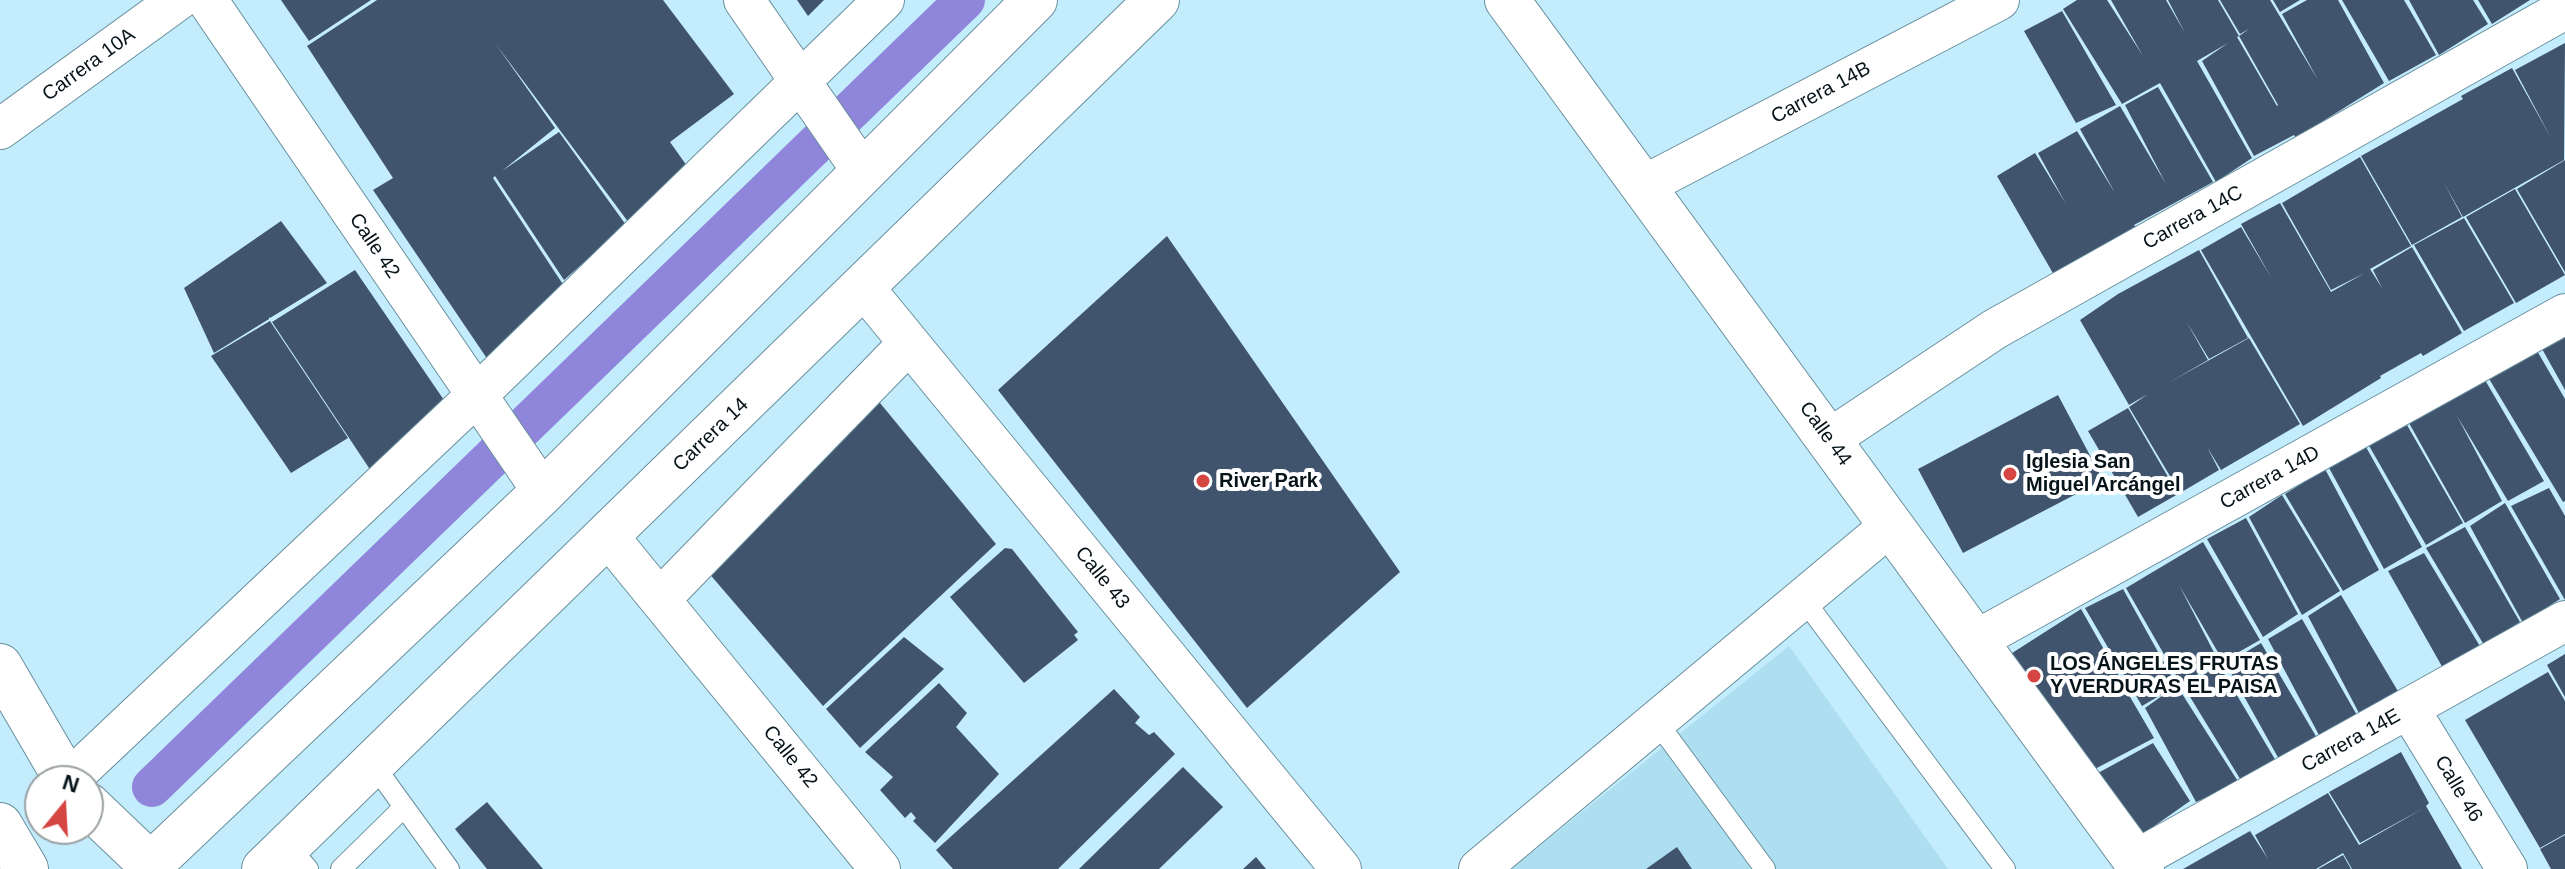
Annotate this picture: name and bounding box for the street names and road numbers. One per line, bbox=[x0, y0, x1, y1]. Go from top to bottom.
street label: Carrera 10A bbox=[38, 23, 140, 107]
street label: Carrera 14B bbox=[1767, 57, 1875, 129]
street label: Carrera 14C bbox=[2139, 181, 2247, 255]
street label: Calle 42 bbox=[344, 209, 404, 283]
street label: Carrera 14 bbox=[668, 393, 754, 477]
street label: Calle 44 bbox=[1794, 397, 1856, 471]
street label: Carrera 14D bbox=[2216, 441, 2324, 515]
street label: Calle 43 bbox=[1070, 542, 1134, 614]
street label: Carrera 14E bbox=[2298, 704, 2404, 778]
street label: Calle 42 bbox=[758, 721, 822, 793]
street label: Calle 46 bbox=[2429, 751, 2487, 827]

